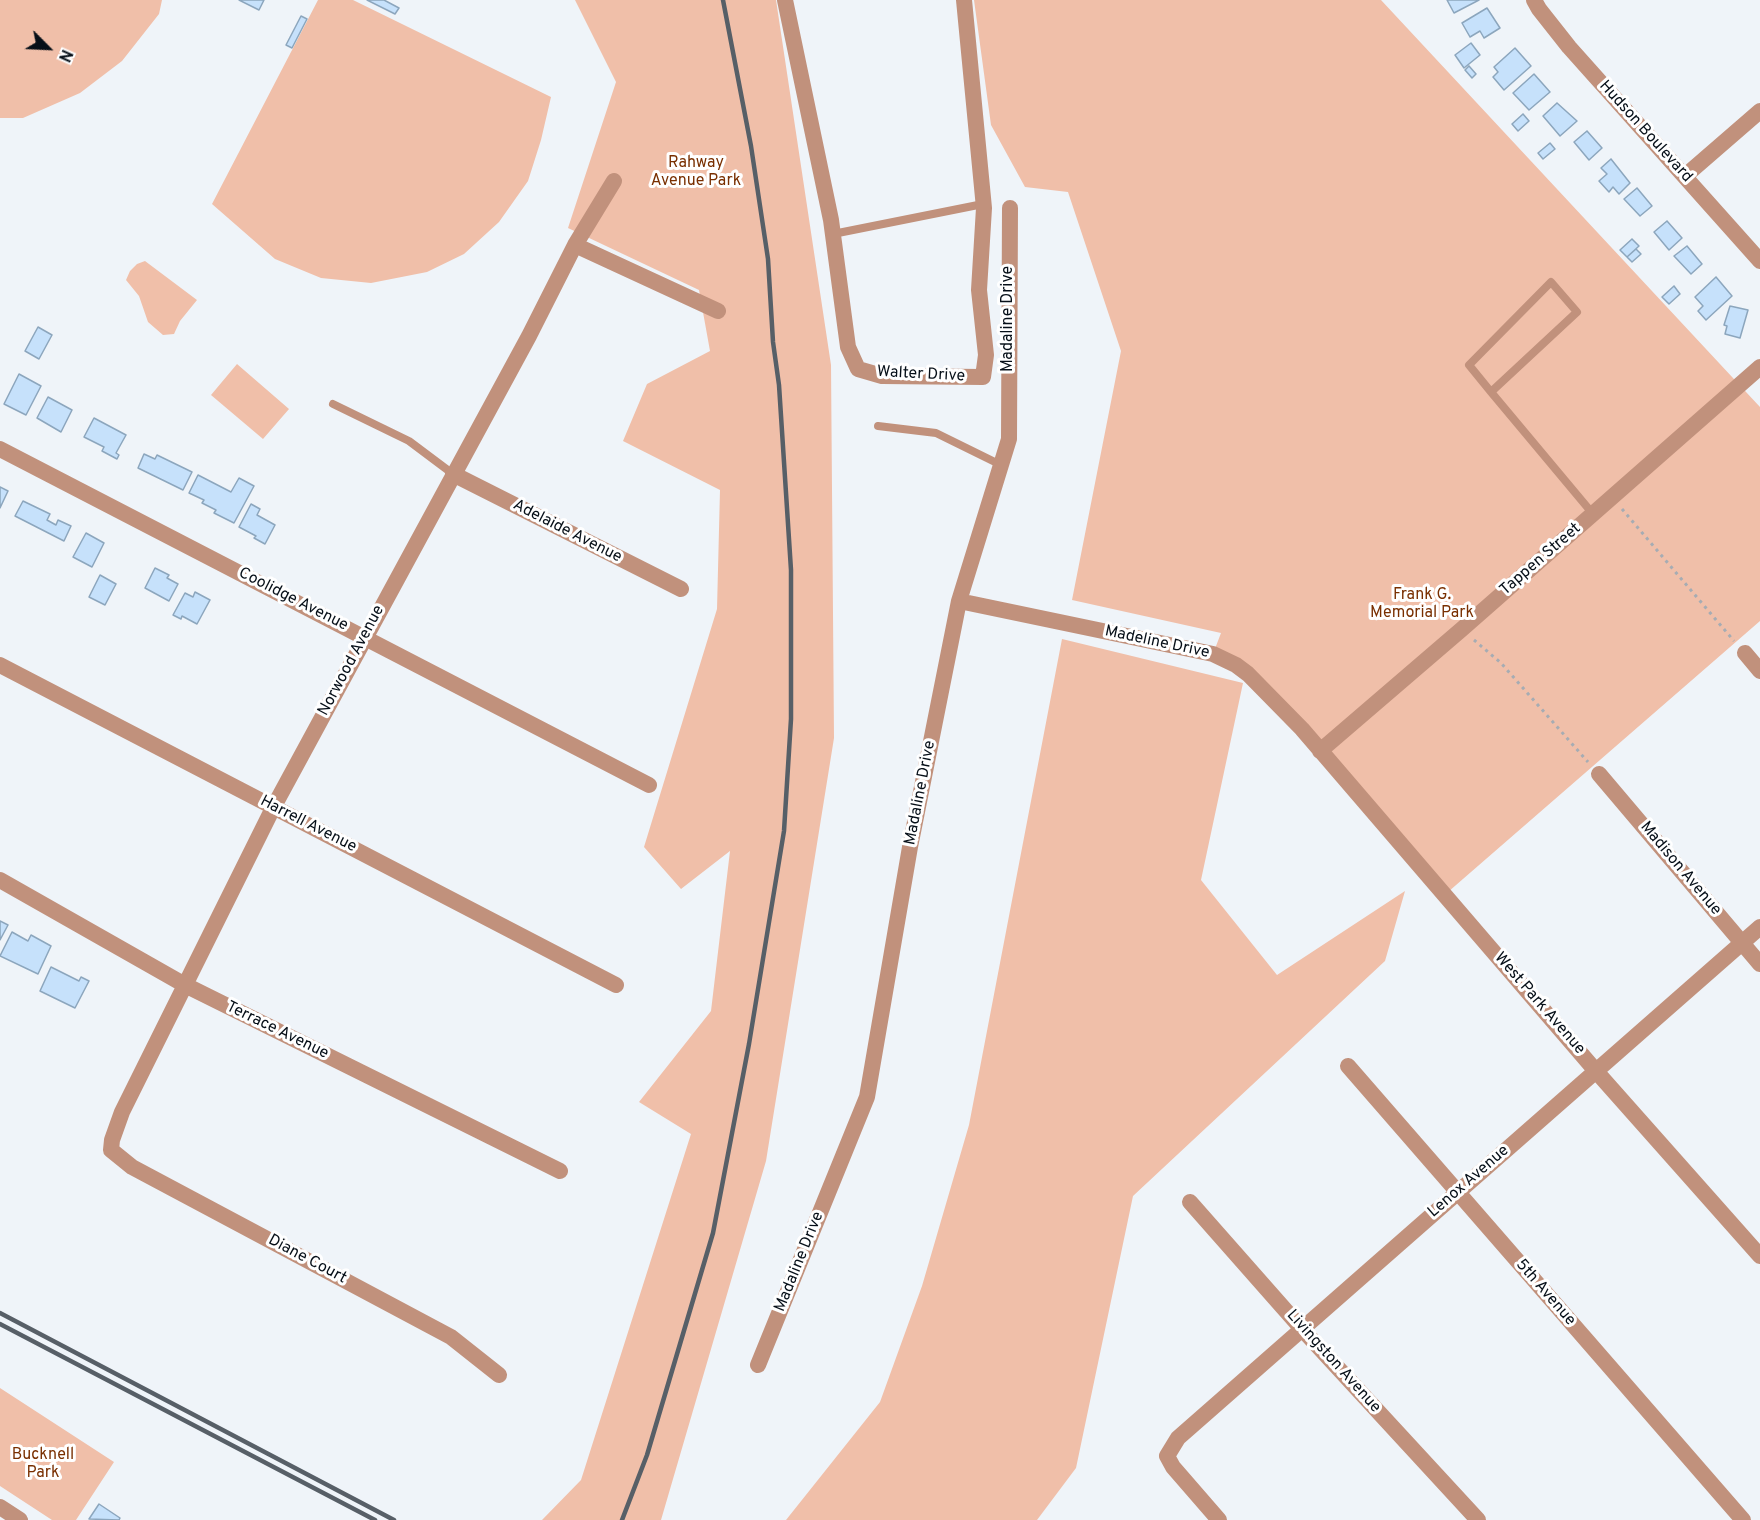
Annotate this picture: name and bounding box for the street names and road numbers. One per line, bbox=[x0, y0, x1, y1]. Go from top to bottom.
street label: Hudson Boulevard bbox=[1594, 77, 1696, 187]
street label: Madaline Drive bbox=[999, 266, 1019, 372]
street label: Walter Drive bbox=[876, 363, 966, 387]
street label: Adelaide Avenue bbox=[509, 496, 625, 568]
street label: Tappen Street bbox=[1497, 520, 1585, 600]
street label: Coolidge Avenue bbox=[235, 564, 351, 636]
street label: Norwood Avenue bbox=[315, 602, 389, 720]
street label: Madeline Drive bbox=[1103, 623, 1211, 663]
street label: Madaline Drive bbox=[901, 739, 941, 847]
street label: Harrell Avenue bbox=[257, 792, 359, 858]
street label: Madison Avenue bbox=[1635, 818, 1725, 920]
street label: West Park Avenue bbox=[1489, 949, 1589, 1059]
street label: Terrace Avenue bbox=[223, 998, 331, 1064]
street label: Lenox Avenue bbox=[1425, 1142, 1513, 1222]
street label: Madaline Drive bbox=[771, 1209, 829, 1315]
street label: Diane Court bbox=[264, 1231, 350, 1289]
street label: 5th Avenue bbox=[1511, 1256, 1579, 1330]
street label: Livingston Avenue bbox=[1282, 1307, 1384, 1417]

